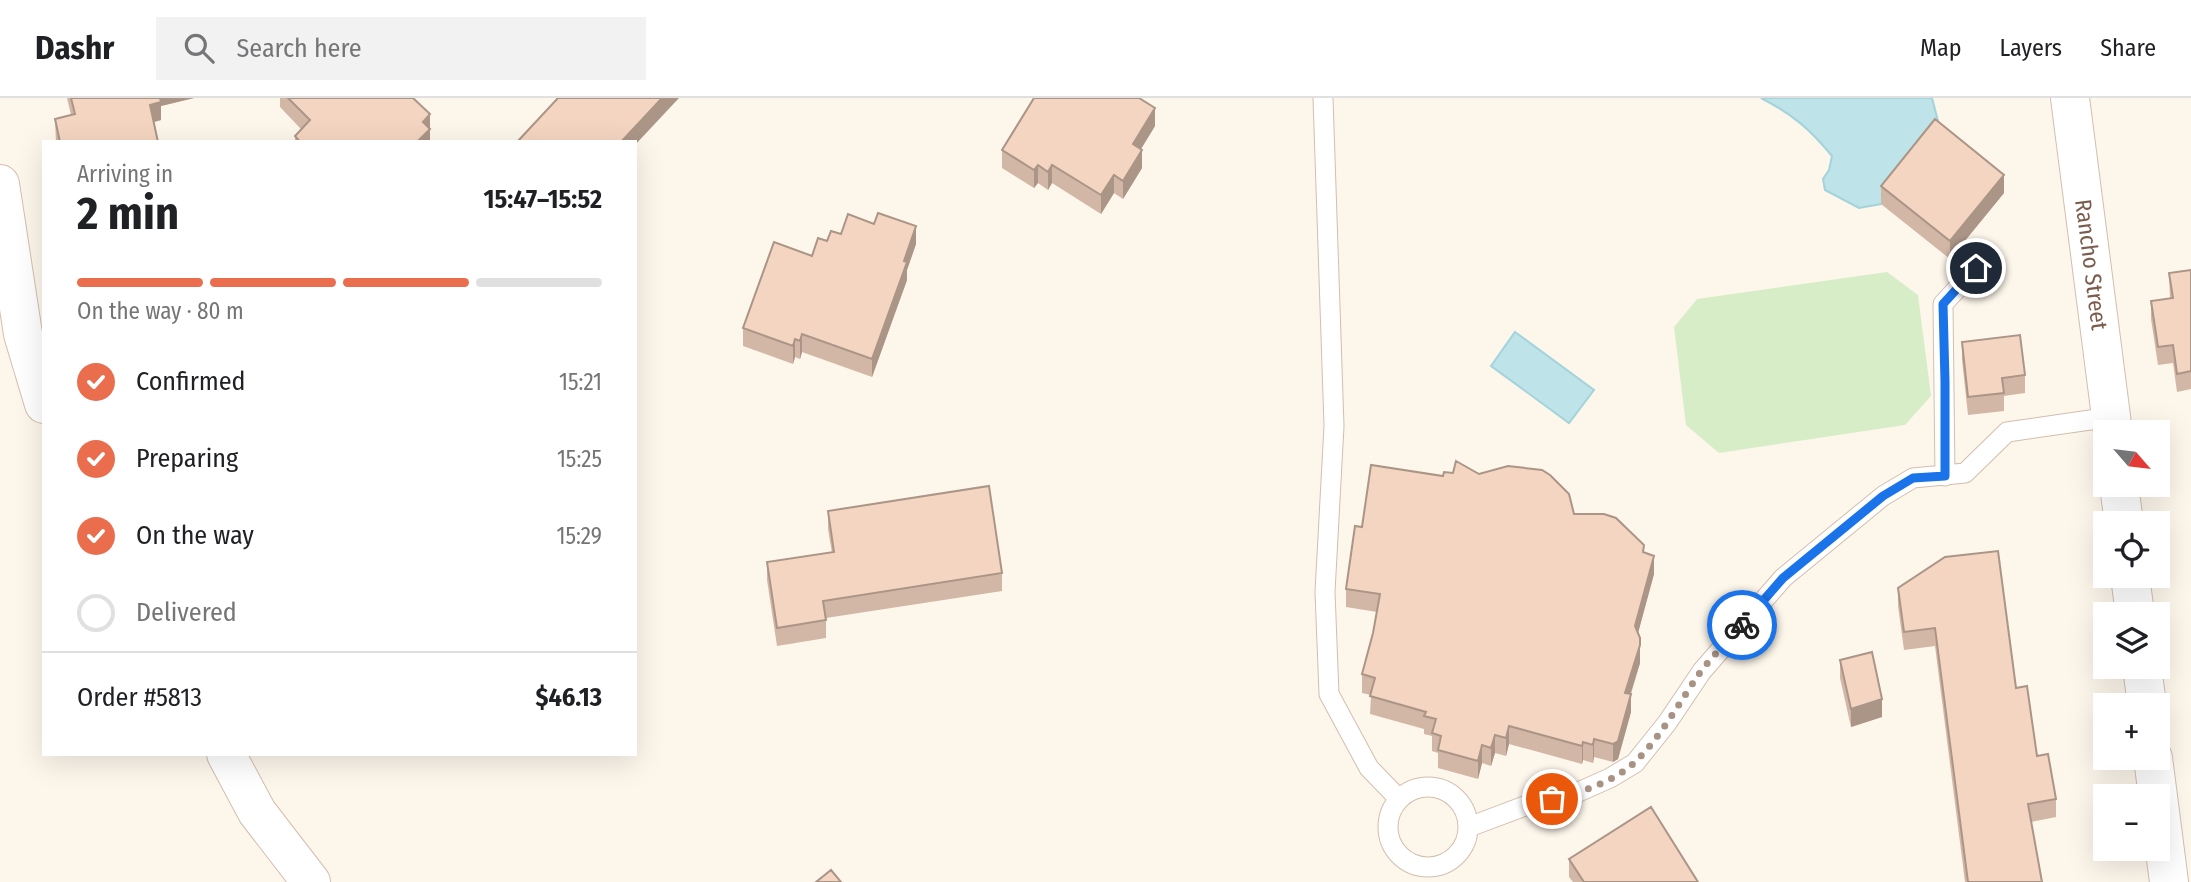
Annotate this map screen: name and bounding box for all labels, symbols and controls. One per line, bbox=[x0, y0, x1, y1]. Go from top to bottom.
search box bbox=[156, 17, 646, 80]
text: Dashr bbox=[35, 28, 114, 68]
icon: search bbox=[180, 29, 218, 67]
text: Search here bbox=[236, 33, 362, 64]
text: Map bbox=[1920, 34, 1962, 62]
text: Layers bbox=[2000, 34, 2062, 62]
text: Share bbox=[2100, 34, 2156, 62]
text: Arriving in bbox=[77, 160, 173, 188]
text: 15:47–15:52 bbox=[484, 184, 602, 215]
text: 2 min bbox=[77, 186, 179, 241]
street label: Rancho Street bbox=[2069, 197, 2114, 332]
pin bbox=[1946, 238, 2006, 298]
icon: home bbox=[1957, 249, 1995, 287]
text: On the way · 80 m bbox=[77, 297, 244, 325]
icon: check bbox=[77, 363, 115, 401]
text: Confirmed bbox=[136, 366, 246, 397]
text: 15:21 bbox=[559, 368, 602, 396]
north arrow bbox=[2093, 420, 2170, 497]
map controls bbox=[2093, 420, 2170, 861]
icon: check bbox=[77, 440, 115, 478]
text: Preparing bbox=[136, 443, 238, 474]
text: 15:25 bbox=[557, 445, 602, 473]
button: locate bbox=[2093, 511, 2170, 588]
icon: check bbox=[77, 517, 115, 555]
text: On the way bbox=[136, 520, 254, 551]
text: 15:29 bbox=[556, 522, 602, 550]
courier bbox=[1707, 590, 1777, 660]
text: Delivered bbox=[136, 597, 237, 628]
button: layers bbox=[2093, 602, 2170, 679]
icon: bike bbox=[1723, 606, 1761, 644]
text: Order #5813 bbox=[77, 682, 202, 713]
text: $46.13 bbox=[535, 682, 602, 713]
button: + bbox=[2093, 693, 2170, 770]
pin bbox=[1522, 769, 1582, 829]
icon: bag bbox=[1533, 780, 1571, 818]
button: − bbox=[2093, 784, 2170, 861]

